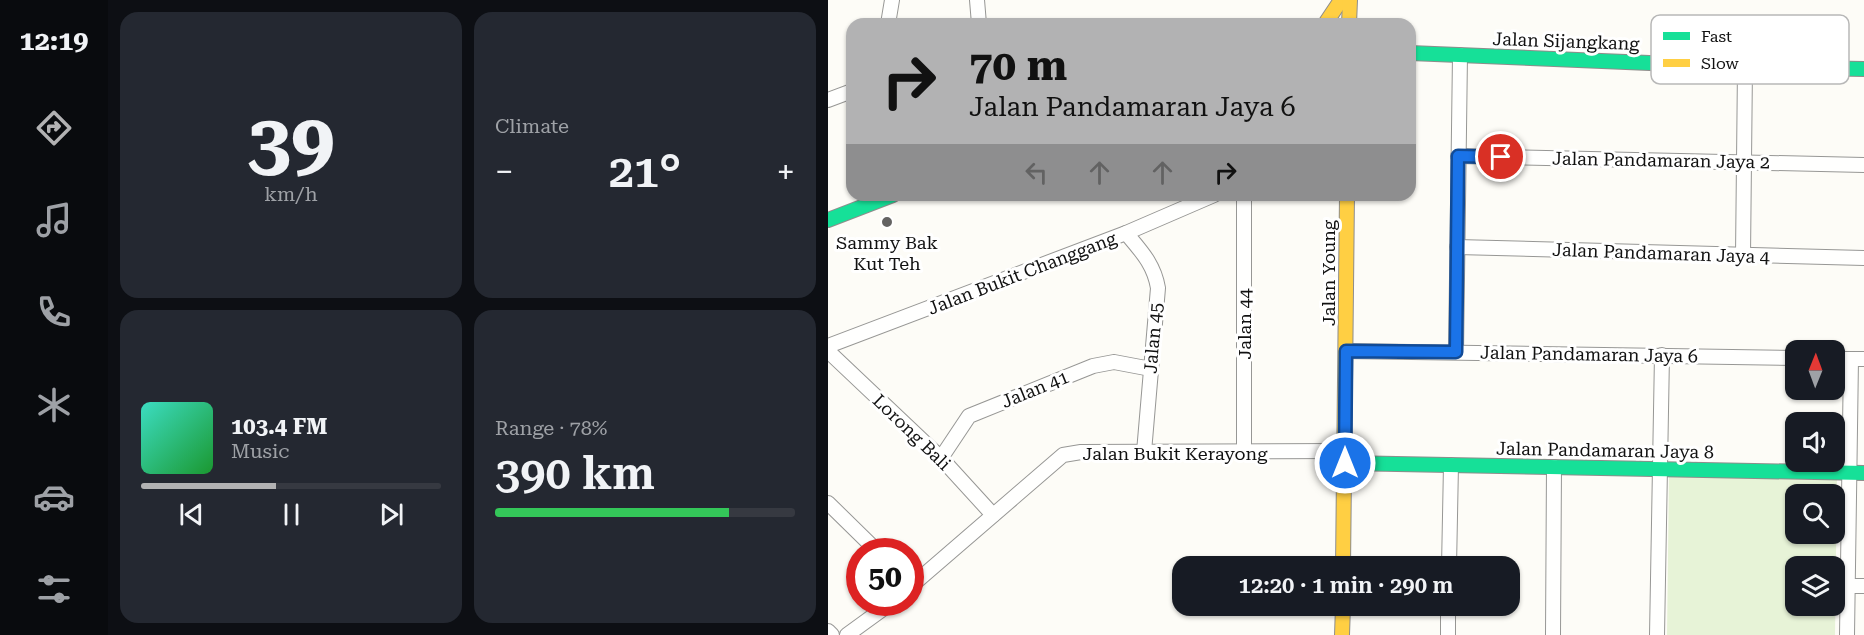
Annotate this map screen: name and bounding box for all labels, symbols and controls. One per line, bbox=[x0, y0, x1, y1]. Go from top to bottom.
legend bbox=[1651, 15, 1849, 84]
text: 12:19 bbox=[20, 25, 88, 57]
text: Fast bbox=[1701, 27, 1732, 46]
street label: Jalan Sijangkang bbox=[1492, 28, 1641, 54]
text: 70 m bbox=[969, 41, 1067, 90]
icon: right bbox=[870, 42, 948, 120]
text: Slow bbox=[1701, 54, 1739, 73]
text: Jalan Pandamaran Jaya 6 bbox=[969, 91, 1296, 123]
text: 39 bbox=[247, 97, 335, 188]
icon: directions bbox=[33, 107, 75, 149]
text: Climate bbox=[495, 114, 569, 138]
pin bbox=[1475, 131, 1526, 182]
icon: arrive bbox=[1484, 140, 1517, 173]
text: 21° bbox=[609, 145, 681, 198]
street label: Jalan Pandamaran Jaya 2 bbox=[1552, 148, 1770, 172]
text: − bbox=[495, 152, 513, 191]
text: + bbox=[777, 152, 795, 191]
icon: left bbox=[1020, 156, 1053, 189]
icon: ahead bbox=[1083, 156, 1116, 189]
icon: ahead bbox=[1146, 156, 1179, 189]
icon: right bbox=[1209, 156, 1242, 189]
text: km/h bbox=[264, 182, 318, 206]
icon: music bbox=[33, 199, 75, 241]
marker: Sammy Bak Kut Teh bbox=[880, 215, 894, 229]
street label: Jalan Young bbox=[1318, 219, 1339, 326]
street label: Jalan Bukit Changgang bbox=[925, 227, 1120, 319]
place label: Sammy Bak Kut Teh bbox=[836, 232, 938, 274]
street label: Jalan Pandamaran Jaya 4 bbox=[1552, 239, 1770, 267]
street label: Jalan 44 bbox=[1234, 288, 1255, 360]
icon: phone bbox=[33, 291, 75, 333]
street label: Jalan 45 bbox=[1139, 302, 1167, 374]
north arrow bbox=[1785, 340, 1845, 400]
map controls bbox=[1785, 340, 1845, 616]
street label: Jalan Pandamaran Jaya 6 bbox=[1480, 342, 1698, 366]
street label: Jalan 41 bbox=[998, 366, 1072, 412]
icon: climate bbox=[33, 384, 75, 426]
street label: Lorong Bali bbox=[869, 390, 955, 474]
button: sound bbox=[1785, 412, 1845, 472]
text: 103.4 FM bbox=[231, 414, 328, 439]
text: Range · 78% bbox=[495, 416, 607, 440]
position arrow bbox=[1313, 431, 1377, 495]
street label: Jalan Pandamaran Jaya 8 bbox=[1496, 438, 1714, 462]
text: Music bbox=[231, 439, 290, 463]
street label: Jalan Bukit Kerayong bbox=[1083, 443, 1268, 464]
text: 390 km bbox=[495, 447, 655, 500]
icon: car bbox=[33, 476, 75, 518]
button: search bbox=[1785, 484, 1845, 544]
icon: previous bbox=[175, 498, 208, 531]
icon: pause bbox=[275, 498, 308, 531]
icon: next bbox=[375, 498, 408, 531]
speed limit sign: 50 bbox=[846, 538, 924, 616]
button: layers bbox=[1785, 556, 1845, 616]
icon: filters bbox=[33, 568, 75, 610]
text: 12:20 · 1 min · 290 m bbox=[1239, 573, 1453, 598]

